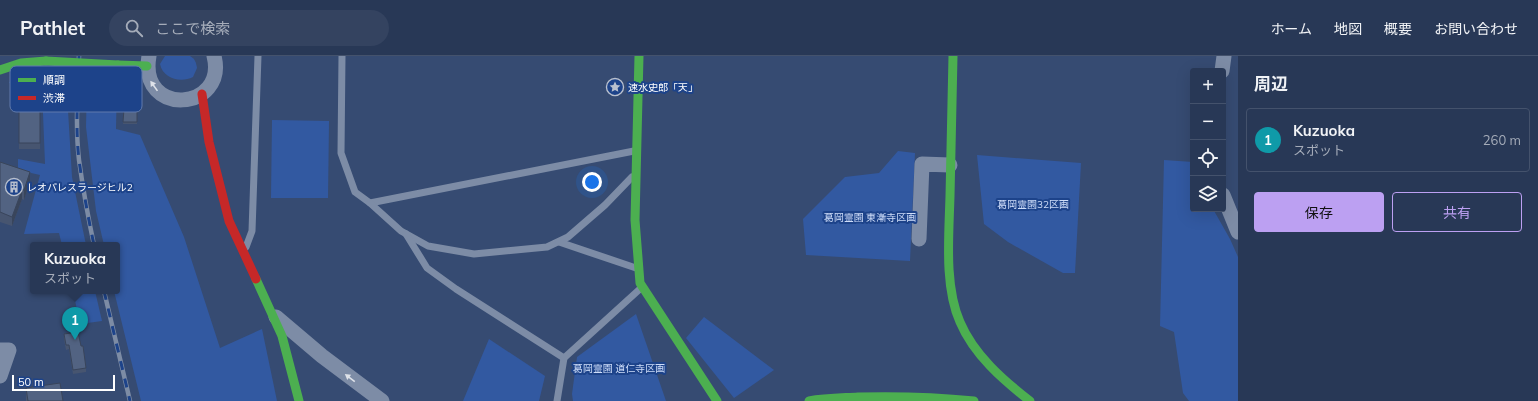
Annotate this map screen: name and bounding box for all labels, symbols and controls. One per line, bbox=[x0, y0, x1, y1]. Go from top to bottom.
search box bbox=[109, 10, 389, 46]
text: Pathlet bbox=[20, 16, 85, 40]
icon: search bbox=[123, 17, 145, 39]
text: ここで検索 bbox=[155, 19, 230, 38]
text: ホーム bbox=[1270, 20, 1312, 38]
text: 地図 bbox=[1334, 20, 1362, 38]
text: 概要 bbox=[1384, 20, 1412, 38]
text: お問い合わせ bbox=[1434, 20, 1518, 38]
legend bbox=[10, 66, 142, 112]
map controls bbox=[1190, 68, 1226, 212]
button: + bbox=[1190, 68, 1226, 104]
text: 順調 bbox=[43, 73, 65, 87]
text: 周辺 bbox=[1254, 73, 1288, 94]
place icon: 速水史郎「天」 bbox=[605, 77, 625, 97]
one-way arrow bbox=[150, 80, 158, 91]
place label: 速水史郎「天」 bbox=[628, 81, 698, 94]
text: 渋滞 bbox=[43, 91, 65, 105]
button: − bbox=[1190, 104, 1226, 140]
text: Kuzuoka bbox=[1293, 121, 1355, 140]
text: 1 bbox=[1264, 132, 1272, 148]
text: 260 m bbox=[1483, 132, 1521, 148]
button: locate bbox=[1190, 140, 1226, 176]
text: スポット bbox=[1293, 142, 1345, 158]
your location bbox=[582, 172, 602, 192]
button: layers bbox=[1190, 176, 1226, 212]
building icon: レオパレスラージヒル2 bbox=[4, 177, 24, 197]
place label: レオパレスラージヒル2 bbox=[27, 181, 133, 194]
button: 保存 bbox=[1254, 192, 1384, 232]
button: 共有 bbox=[1392, 192, 1522, 232]
park label: 葛岡霊園32区画 bbox=[997, 198, 1069, 211]
park label: 葛岡霊園 東漸寺区画 bbox=[824, 211, 916, 224]
popup bbox=[30, 242, 120, 294]
text: Kuzuoka bbox=[44, 249, 106, 268]
text: スポット bbox=[44, 270, 96, 286]
pin: 1 bbox=[62, 307, 88, 340]
park label: 葛岡霊園 道仁寺区画 bbox=[573, 362, 665, 375]
scale bar bbox=[12, 373, 115, 392]
one-way arrow bbox=[345, 373, 356, 382]
text: 50 m bbox=[18, 375, 44, 389]

